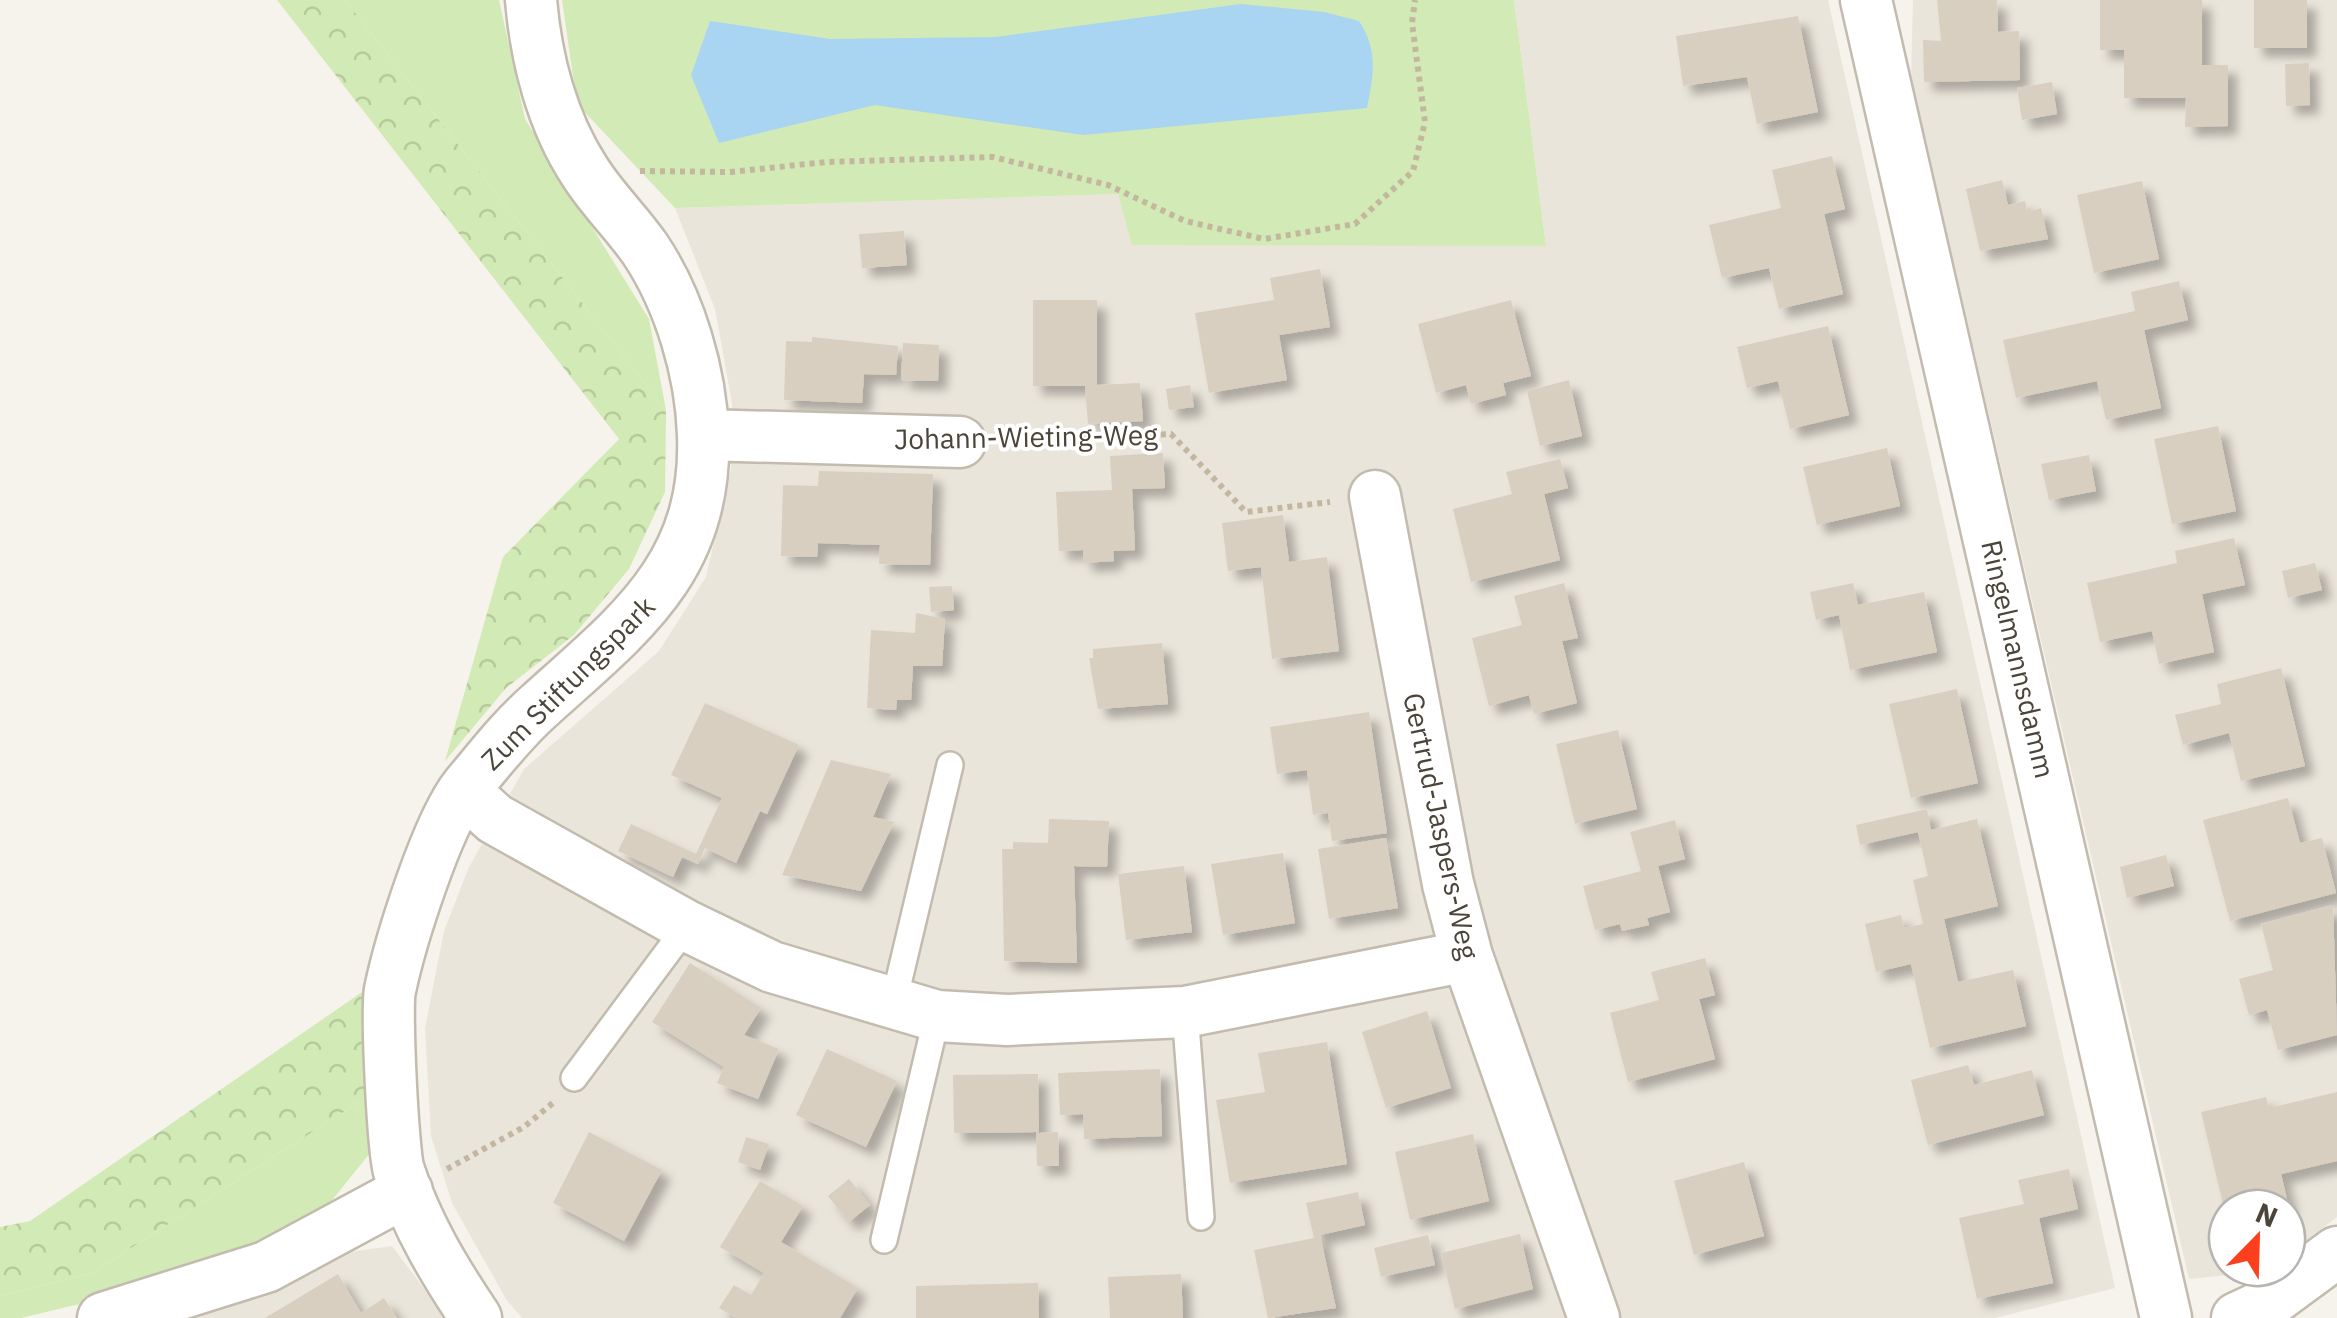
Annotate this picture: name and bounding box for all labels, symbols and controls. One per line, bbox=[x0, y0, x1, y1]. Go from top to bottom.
street label: Johann-Wieting-Weg bbox=[894, 416, 1158, 457]
street label: Ringelmannsdamm bbox=[1973, 536, 2064, 782]
street label: Zum Stiftungspark bbox=[473, 588, 663, 778]
street label: Gertrud-Jaspers-Weg bbox=[1395, 689, 1488, 963]
north arrow bbox=[2207, 1188, 2307, 1288]
text: N bbox=[2250, 1194, 2284, 1236]

